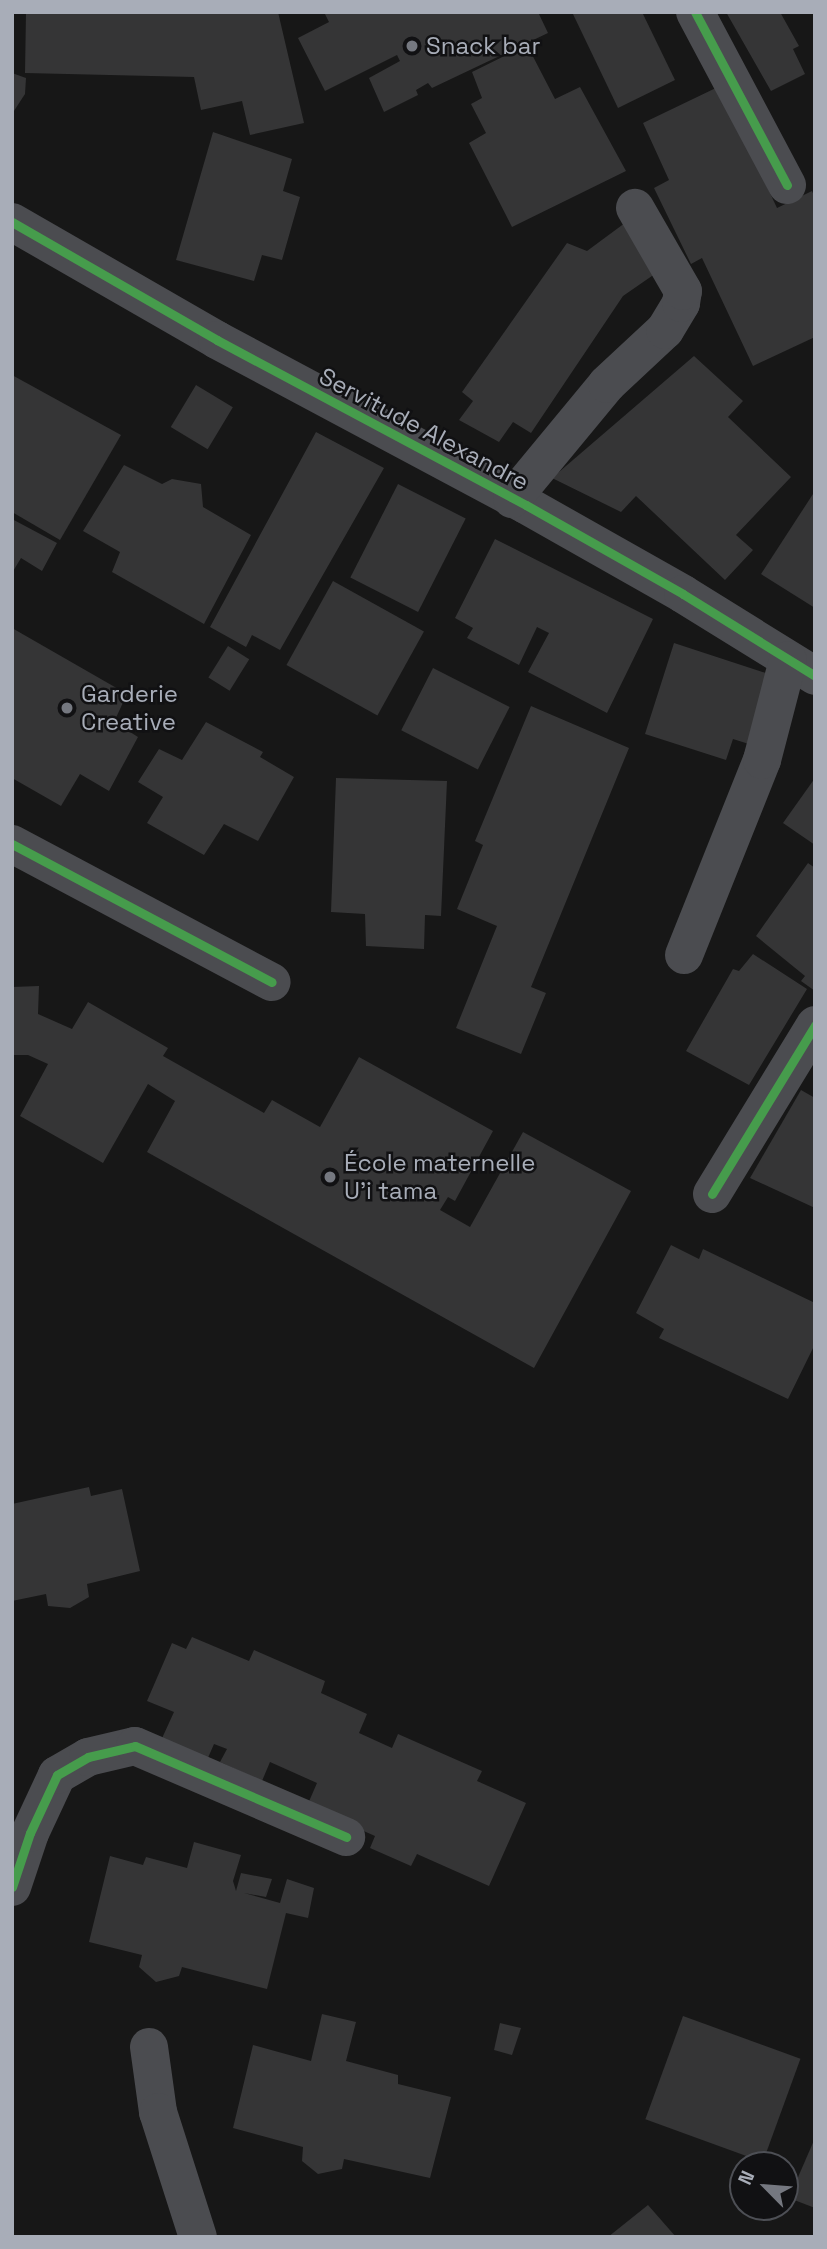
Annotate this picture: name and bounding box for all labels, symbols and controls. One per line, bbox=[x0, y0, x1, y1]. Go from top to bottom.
place label: Snack bar bbox=[426, 32, 541, 60]
marker: Snack bar bbox=[404, 38, 420, 54]
street label: Servitude Alexandre bbox=[314, 361, 534, 497]
place label: Garderie Creative bbox=[81, 680, 178, 736]
marker: Garderie Creative bbox=[59, 700, 75, 716]
place label: École maternelle U'i tama bbox=[344, 1149, 535, 1205]
marker: École maternelle U'i tama bbox=[322, 1169, 338, 1185]
north arrow bbox=[729, 2151, 799, 2221]
text: N bbox=[732, 2167, 760, 2189]

